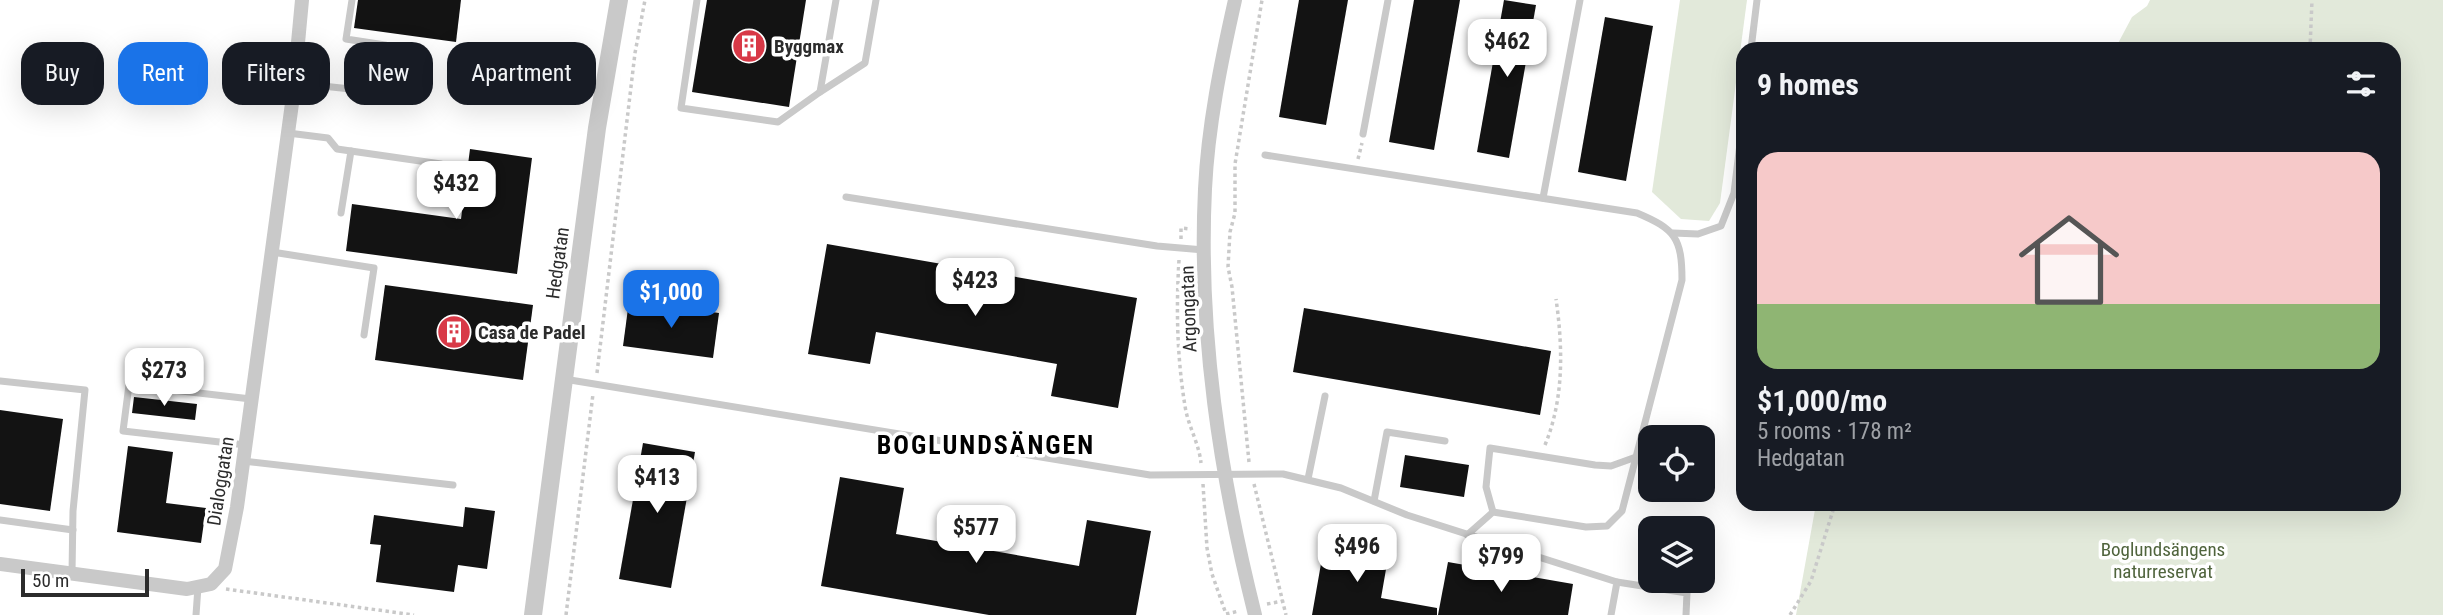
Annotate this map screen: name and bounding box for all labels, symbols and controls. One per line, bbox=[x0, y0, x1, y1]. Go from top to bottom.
pin: $462 bbox=[1466, 20, 1548, 79]
building icon: Byggmax bbox=[730, 27, 768, 65]
text: $462 bbox=[1484, 28, 1530, 55]
place label: Byggmax bbox=[774, 35, 844, 58]
chip: Buy bbox=[21, 42, 104, 105]
chip: Rent bbox=[118, 42, 208, 105]
chip: Filters bbox=[222, 42, 330, 105]
chip: New bbox=[344, 42, 433, 105]
chip: Apartment bbox=[447, 42, 596, 105]
icon: filters bbox=[2342, 65, 2380, 103]
text: 9 homes bbox=[1757, 67, 1859, 102]
pin: $432 bbox=[415, 162, 497, 221]
text: $432 bbox=[433, 170, 479, 197]
icon: home bbox=[2006, 197, 2132, 323]
street label: Hedgatan bbox=[541, 226, 574, 301]
pin: $423 bbox=[934, 258, 1016, 318]
street label: Argongatan bbox=[1175, 265, 1202, 353]
text: $423 bbox=[952, 267, 998, 294]
pin: $1,000 bbox=[614, 270, 728, 330]
text: $1,000 bbox=[639, 279, 703, 306]
building icon: Casa de Padel bbox=[435, 313, 473, 351]
place label: Casa de Padel bbox=[478, 321, 586, 344]
pin: $273 bbox=[123, 348, 205, 408]
text: $273 bbox=[141, 357, 187, 384]
text: $1,000/mo bbox=[1757, 383, 1887, 418]
text: 5 rooms · 178 m² bbox=[1757, 418, 1912, 445]
map controls bbox=[1638, 425, 1715, 593]
button: locate bbox=[1638, 425, 1715, 502]
district label: BOGLUNDSÄNGEN bbox=[877, 430, 1095, 460]
street label: Dialoggatan bbox=[202, 435, 239, 527]
text: Hedgatan bbox=[1757, 445, 1845, 472]
pin: $413 bbox=[616, 456, 698, 515]
text: $413 bbox=[634, 464, 680, 491]
pin: $577 bbox=[935, 505, 1017, 565]
text: $577 bbox=[953, 514, 999, 541]
button: layers bbox=[1638, 516, 1715, 593]
pin: $496 bbox=[1316, 524, 1398, 584]
text: $496 bbox=[1334, 533, 1380, 560]
pin: $799 bbox=[1460, 534, 1542, 594]
park label: Boglundsängens naturreservat bbox=[2101, 538, 2225, 583]
text: $799 bbox=[1478, 543, 1524, 570]
scale bar bbox=[21, 566, 149, 598]
text: 50 m bbox=[32, 569, 69, 592]

